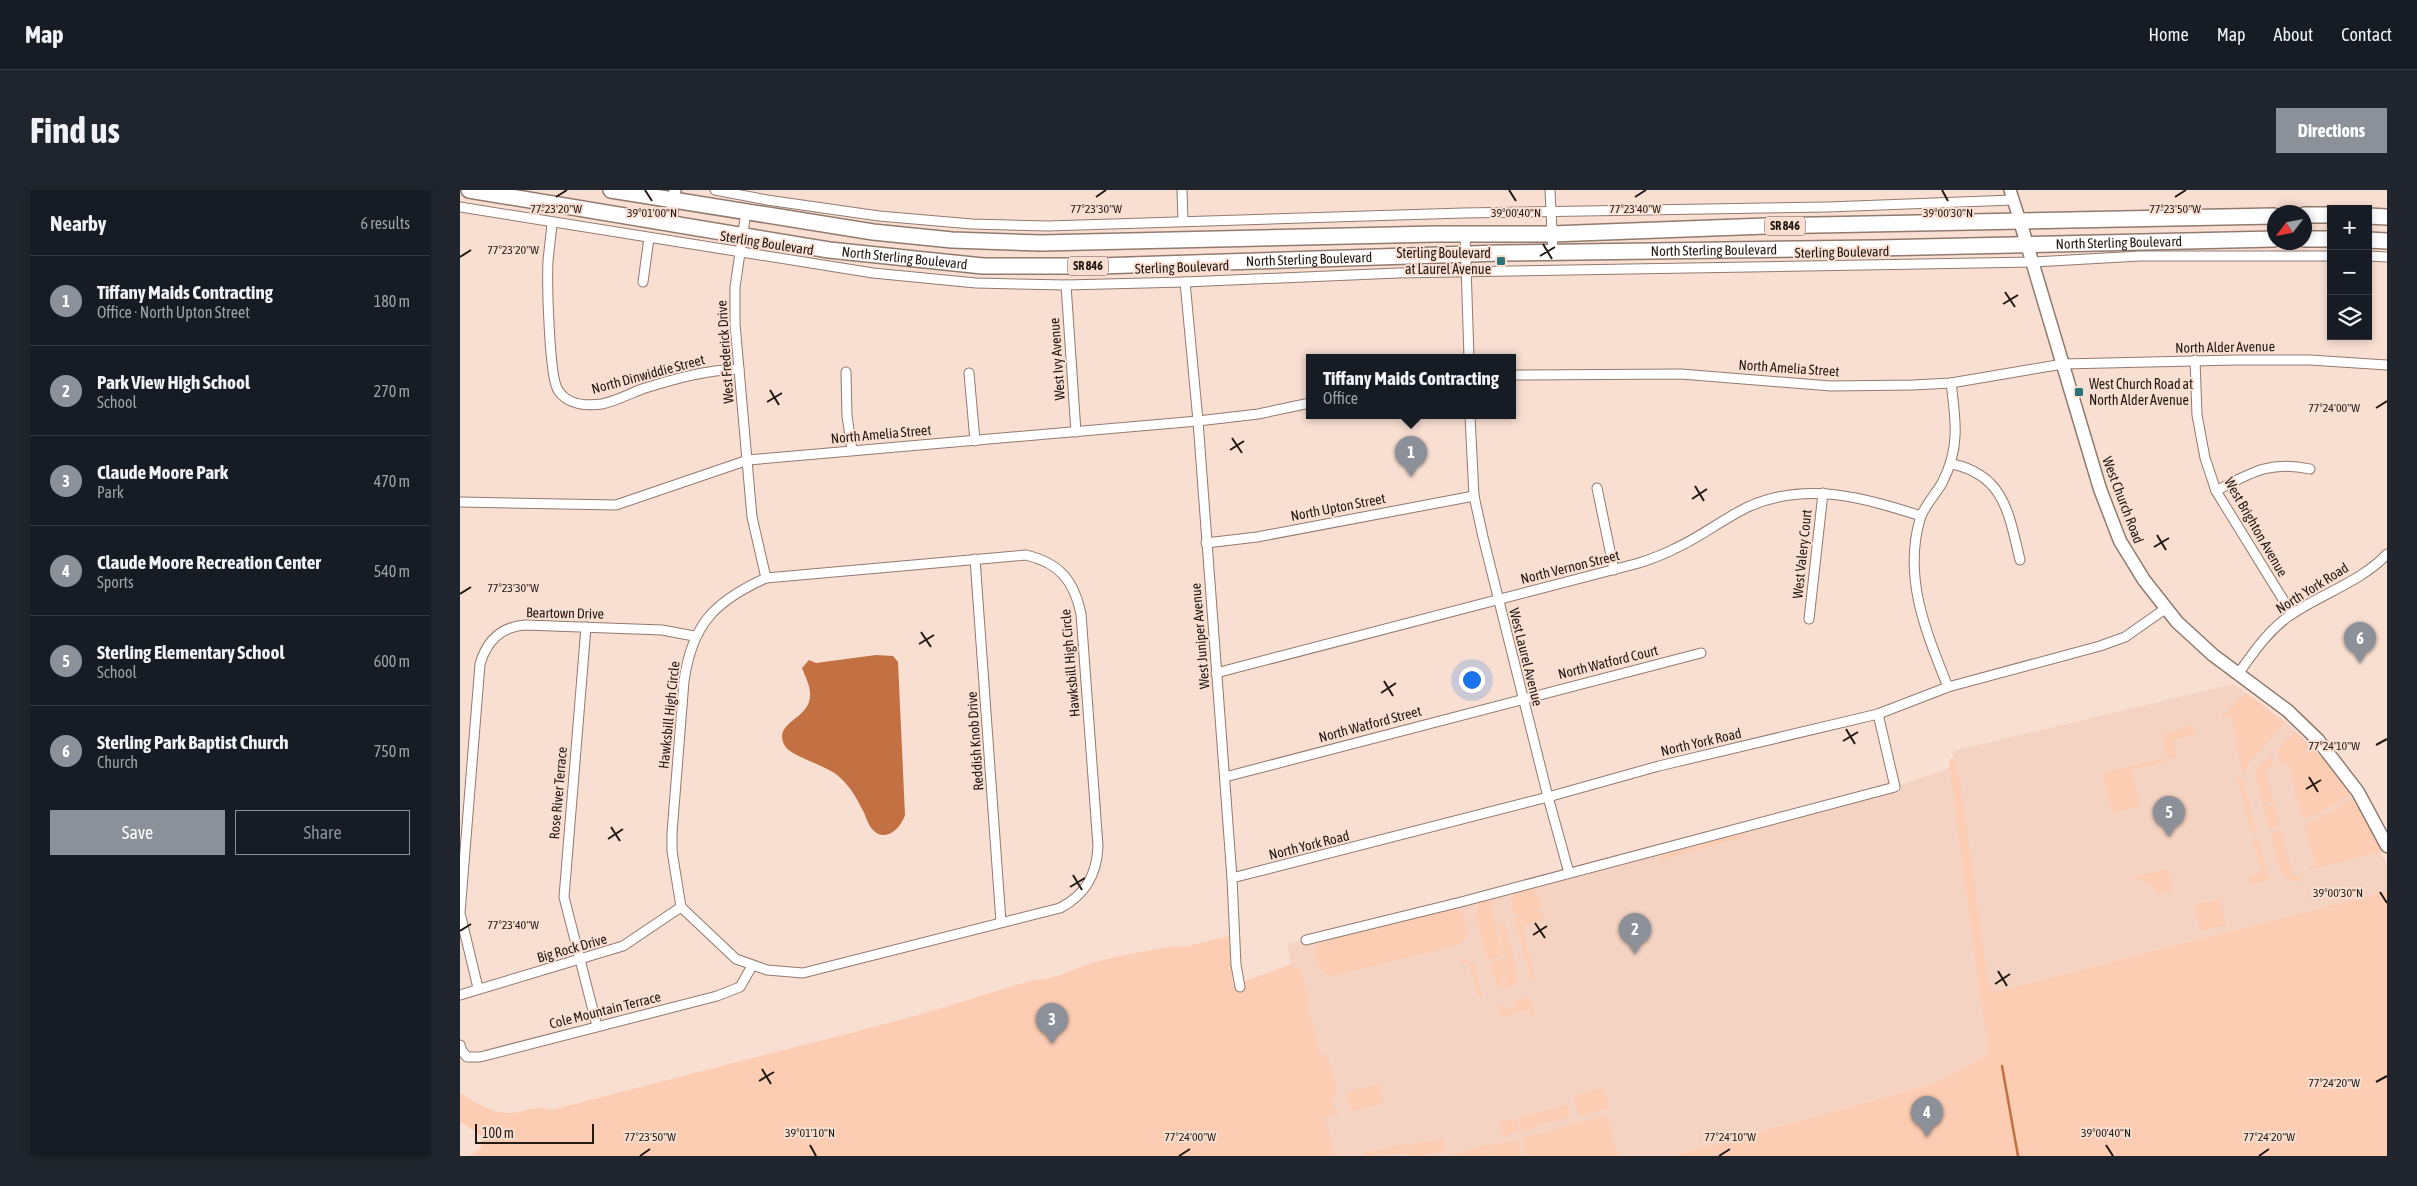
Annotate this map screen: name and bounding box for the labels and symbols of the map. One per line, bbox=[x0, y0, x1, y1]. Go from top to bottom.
text: 77°23'20"W bbox=[530, 202, 582, 216]
text: 77°23'30"W bbox=[1070, 202, 1122, 216]
text: 77°23'40"W bbox=[1609, 202, 1661, 216]
text: 77°23'50"W bbox=[2149, 202, 2201, 216]
north arrow bbox=[2267, 205, 2312, 250]
text: 39°01'00"N bbox=[627, 206, 677, 220]
text: 39°00'40"N bbox=[1491, 206, 1541, 220]
text: 39°00'30"N bbox=[1923, 206, 1973, 220]
road number: SR 846 bbox=[1765, 217, 1805, 236]
street label: Sterling Boulevard bbox=[719, 228, 815, 258]
street label: North Sterling Boulevard bbox=[2056, 233, 2182, 252]
street label: North Sterling Boulevard bbox=[1651, 241, 1777, 259]
text: 77°23'20"W bbox=[487, 243, 539, 257]
street label: North Sterling Boulevard bbox=[841, 243, 968, 272]
street label: Sterling Boulevard bbox=[1795, 243, 1889, 261]
place label: Sterling Boulevard at Laurel Avenue bbox=[1396, 245, 1491, 277]
street label: North Sterling Boulevard bbox=[1246, 249, 1373, 269]
marker: Sterling Boulevard at Laurel Avenue bbox=[1495, 255, 1507, 267]
road number: SR 846 bbox=[1068, 256, 1108, 275]
street label: Sterling Boulevard bbox=[1134, 257, 1230, 277]
street label: West Frederick Drive bbox=[713, 300, 737, 404]
street label: West Ivy Avenue bbox=[1046, 317, 1068, 401]
street label: North Alder Avenue bbox=[2175, 338, 2275, 356]
street label: North Dinwiddie Street bbox=[590, 351, 706, 397]
street label: North Amelia Street bbox=[1738, 356, 1840, 380]
place label: West Church Road at North Alder Avenue bbox=[2089, 376, 2193, 408]
marker: West Church Road at North Alder Avenue bbox=[2073, 386, 2085, 398]
text: 77°24'00"W bbox=[2308, 401, 2360, 415]
street label: North Amelia Street bbox=[830, 422, 932, 446]
pin: 1 bbox=[1395, 436, 1427, 477]
street label: West Church Road bbox=[2099, 454, 2147, 546]
street label: West Brighton Avenue bbox=[2221, 475, 2291, 579]
street label: North Upton Street bbox=[1289, 490, 1387, 524]
street label: West Valery Court bbox=[1789, 509, 1815, 599]
street label: North Vernon Street bbox=[1519, 547, 1621, 587]
street label: North York Road bbox=[2273, 559, 2351, 617]
text: 77°23'30"W bbox=[487, 581, 539, 595]
street label: West Juniper Avenue bbox=[1187, 582, 1213, 690]
street label: Beartown Drive bbox=[526, 604, 604, 622]
street label: West Laurel Avenue bbox=[1506, 606, 1546, 708]
street label: Hawksbill High Circle bbox=[1057, 608, 1083, 718]
pin: 6 bbox=[2344, 622, 2376, 663]
street label: North Watford Court bbox=[1556, 642, 1660, 682]
street label: Hawksbill High Circle bbox=[655, 660, 683, 770]
your location bbox=[1459, 667, 1485, 693]
street label: Reddish Knob Drive bbox=[964, 691, 986, 791]
street label: North Watford Street bbox=[1317, 703, 1423, 745]
street label: North York Road bbox=[1659, 725, 1743, 759]
text: 77°24'10"W bbox=[2308, 739, 2360, 753]
street label: Rose River Terrace bbox=[546, 746, 570, 840]
pin: 5 bbox=[2153, 796, 2185, 837]
street label: North York Road bbox=[1267, 827, 1351, 863]
text: 39°00'30"N bbox=[2313, 886, 2363, 900]
pin: 2 bbox=[1619, 913, 1651, 954]
text: 77°23'40"W bbox=[487, 918, 539, 932]
street label: Big Rock Drive bbox=[535, 930, 609, 966]
street label: Cole Mountain Terrace bbox=[548, 988, 662, 1032]
pin: 3 bbox=[1036, 1003, 1068, 1044]
text: 77°24'20"W bbox=[2308, 1076, 2360, 1090]
pin: 4 bbox=[1911, 1096, 1943, 1137]
scale bar bbox=[475, 1121, 594, 1144]
text: 39°01'10"N bbox=[785, 1126, 835, 1140]
text: 39°00'40"N bbox=[2081, 1126, 2131, 1140]
text: 77°23'50"W bbox=[624, 1130, 676, 1144]
text: 77°24'00"W bbox=[1164, 1130, 1216, 1144]
text: 77°24'10"W bbox=[1704, 1130, 1756, 1144]
text: 77°24'20"W bbox=[2243, 1130, 2295, 1144]

